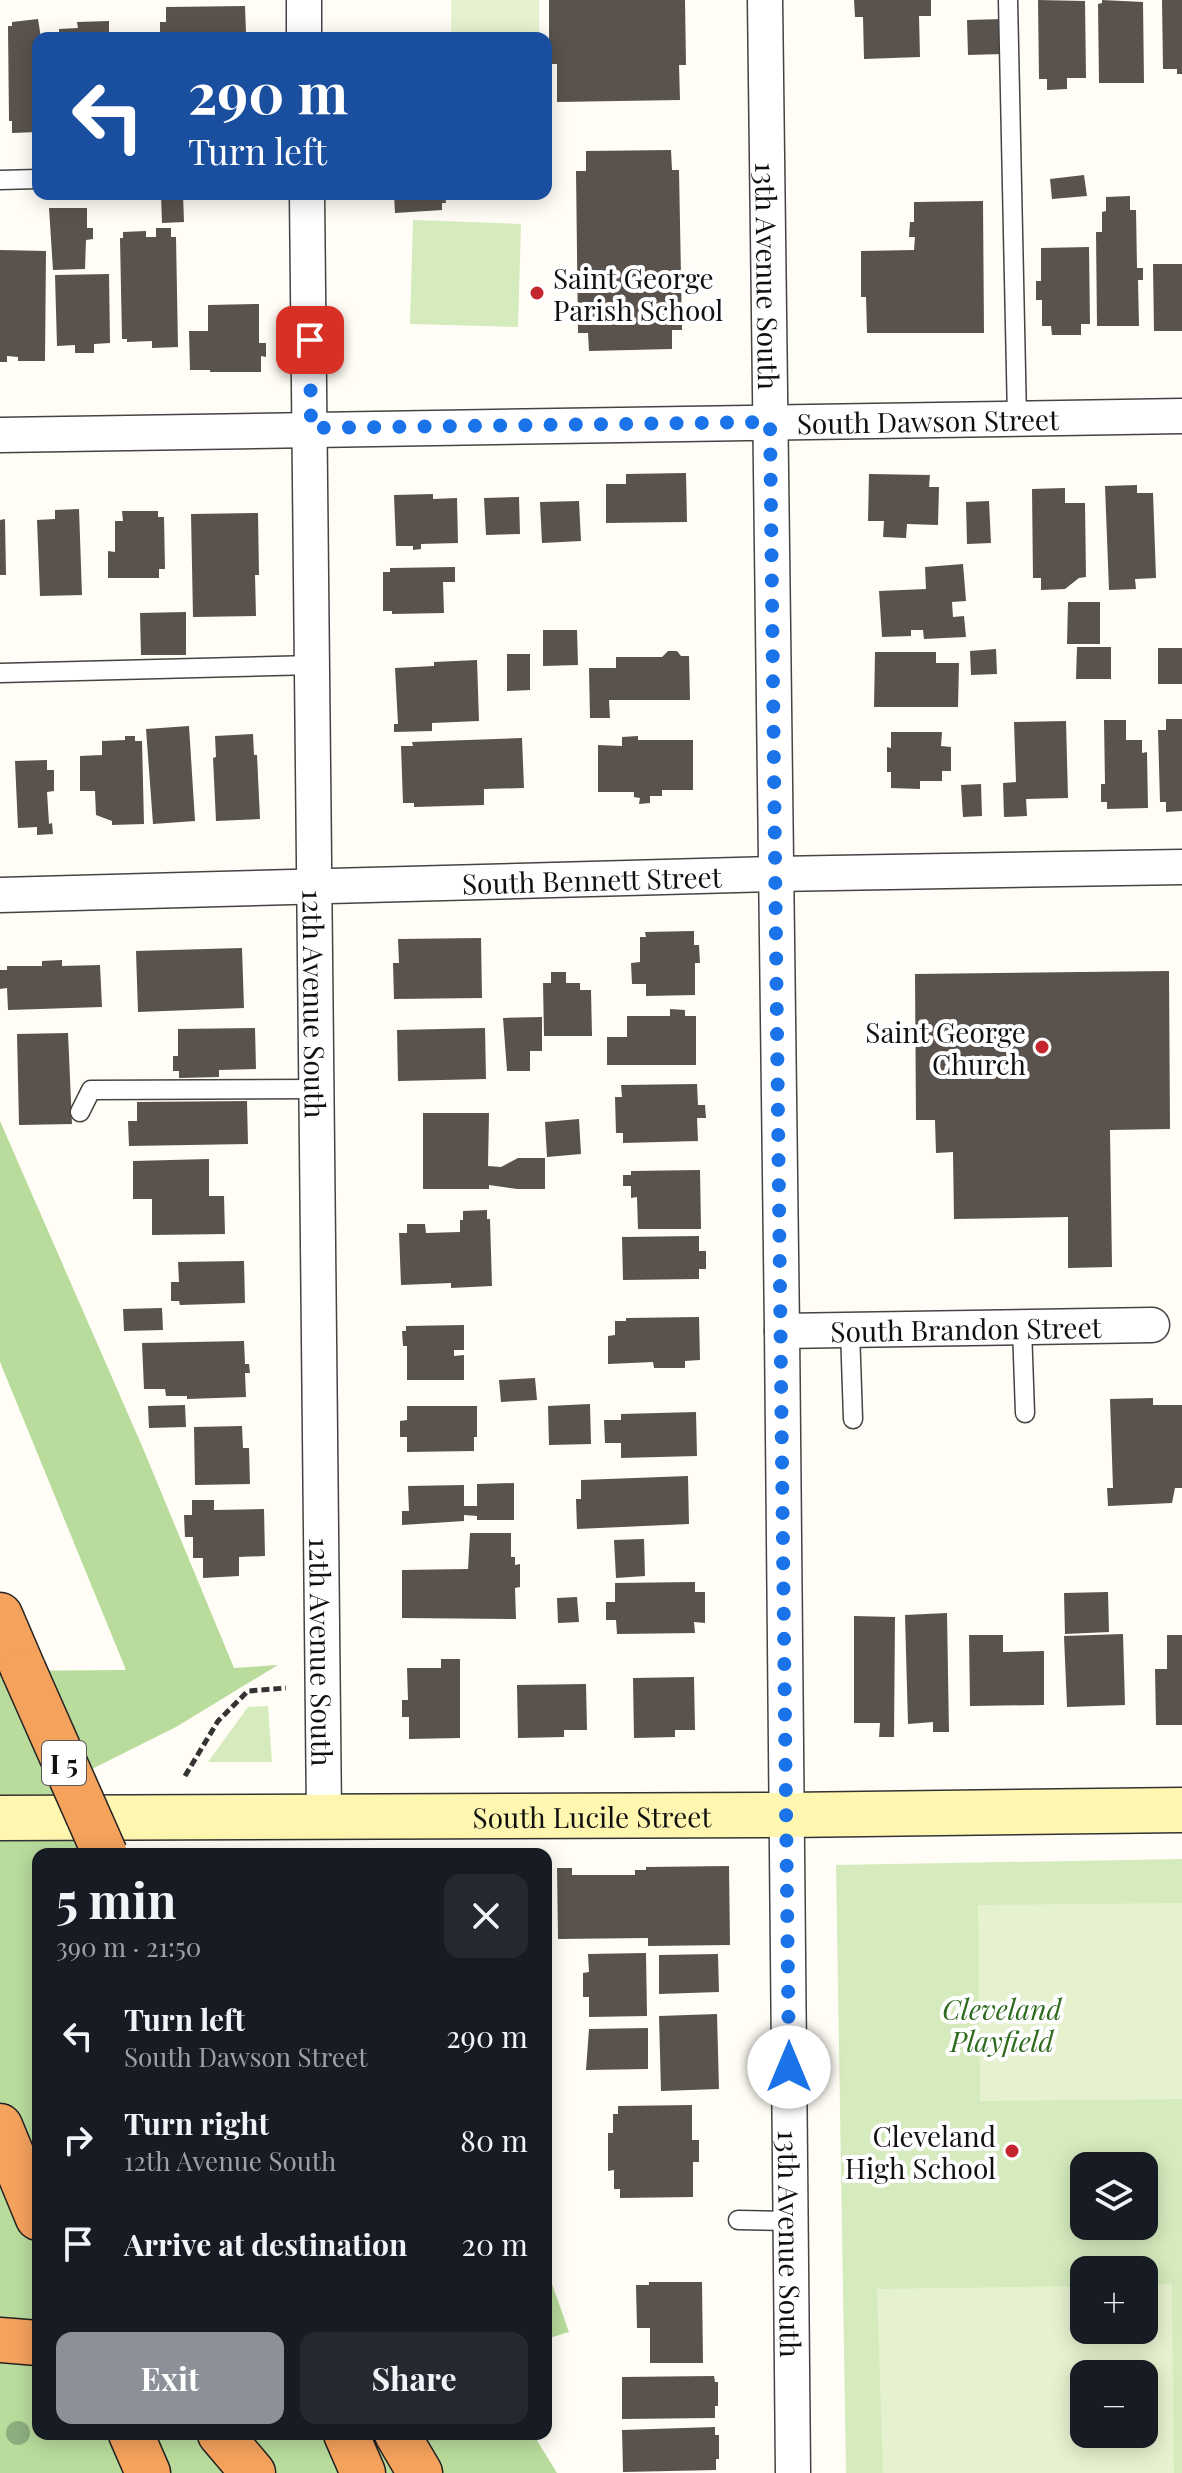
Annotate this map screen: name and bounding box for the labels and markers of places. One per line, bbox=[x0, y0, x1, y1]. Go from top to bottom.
place label: Saint George Parish School bbox=[553, 259, 723, 328]
marker: Saint George Parish School bbox=[528, 284, 546, 302]
pin bbox=[276, 306, 344, 374]
place label: Saint George Church bbox=[865, 1013, 1027, 1082]
marker: Saint George Church bbox=[1033, 1038, 1051, 1056]
place label: Cleveland High School bbox=[845, 2117, 996, 2186]
marker: Cleveland High School bbox=[1003, 2142, 1021, 2160]

